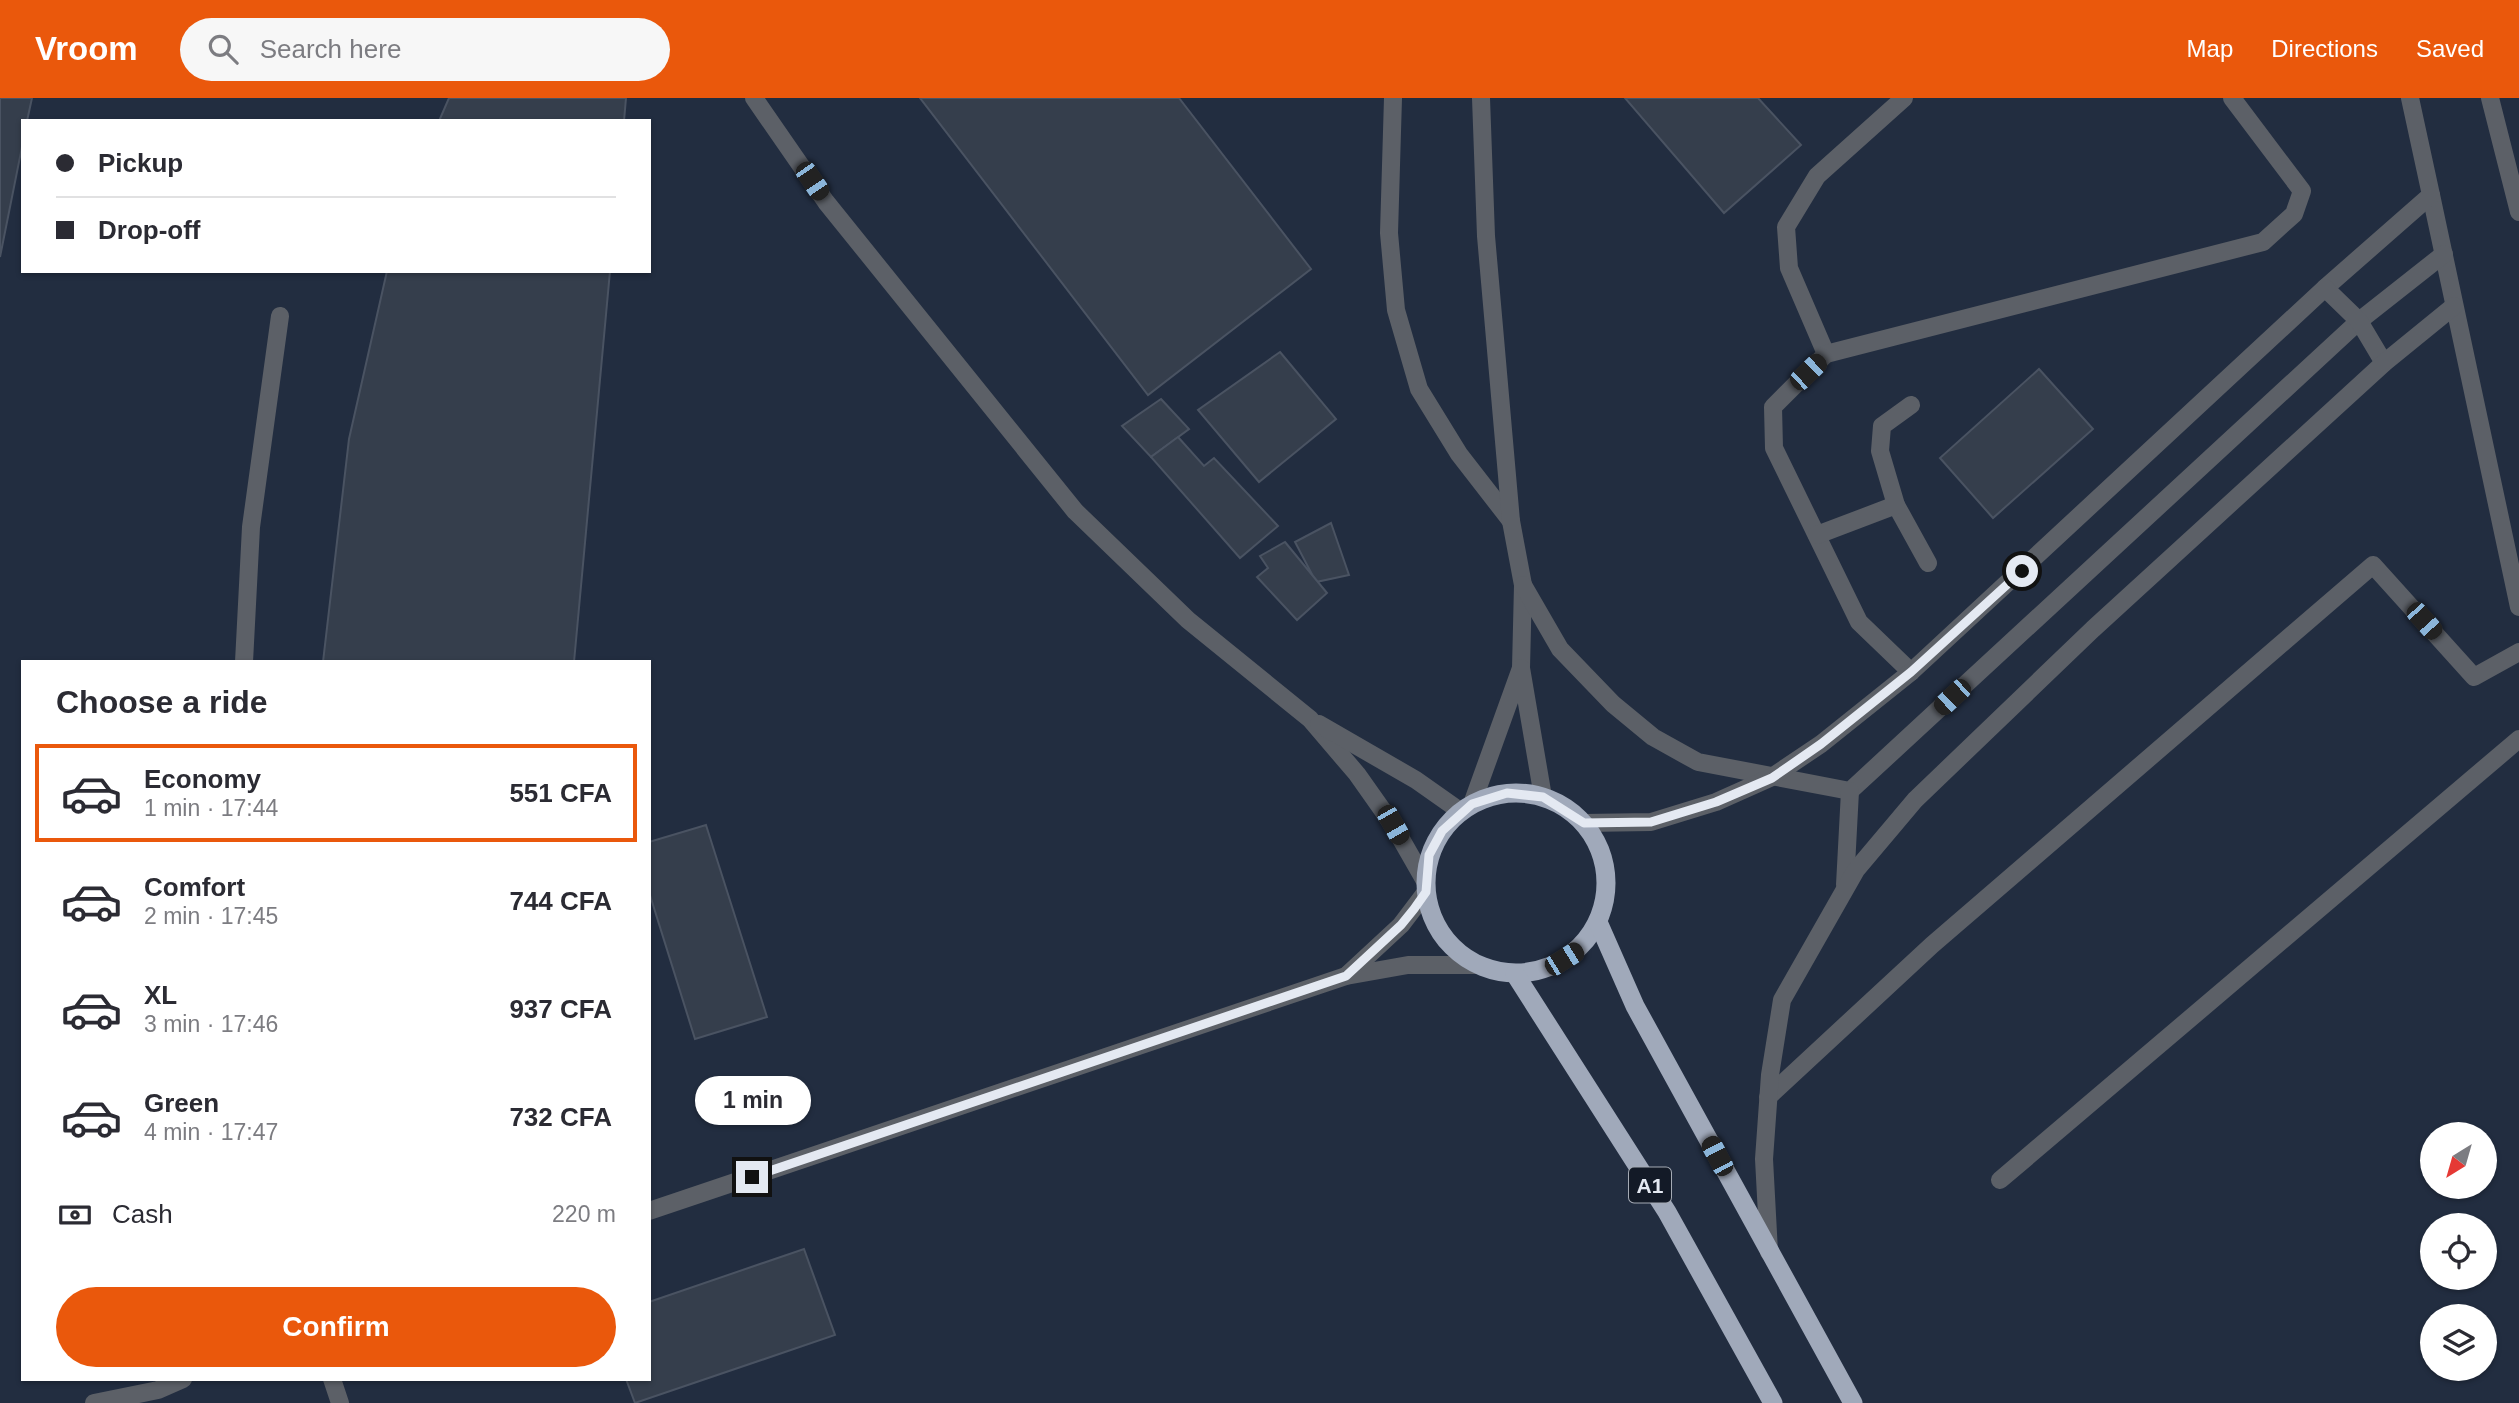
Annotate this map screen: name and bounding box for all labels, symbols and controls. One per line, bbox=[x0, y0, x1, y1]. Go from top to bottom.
search box bbox=[180, 18, 670, 81]
text: Vroom bbox=[35, 30, 138, 67]
icon: search bbox=[204, 30, 242, 68]
text: Search here bbox=[260, 34, 401, 64]
text: Map bbox=[2187, 35, 2233, 62]
text: Directions bbox=[2271, 35, 2378, 62]
text: Saved bbox=[2416, 35, 2484, 62]
text: Pickup bbox=[98, 148, 183, 178]
car bbox=[792, 158, 833, 204]
text: Drop-off bbox=[98, 215, 201, 245]
car bbox=[1786, 350, 1831, 394]
route start bbox=[2006, 555, 2038, 587]
car bbox=[2403, 598, 2446, 644]
car bbox=[1930, 675, 1975, 719]
text: Choose a ride bbox=[56, 684, 268, 720]
icon: car bbox=[60, 762, 123, 825]
text: Economy bbox=[144, 764, 261, 794]
text: 551 CFA bbox=[509, 778, 612, 808]
text: 1 min · 17:44 bbox=[144, 795, 278, 821]
car bbox=[1374, 802, 1413, 848]
icon: car bbox=[60, 870, 123, 933]
text: Comfort bbox=[144, 872, 245, 902]
text: 744 CFA bbox=[509, 886, 612, 916]
text: 2 min · 17:45 bbox=[144, 903, 278, 929]
car bbox=[1541, 939, 1588, 979]
icon: car bbox=[60, 978, 123, 1041]
text: XL bbox=[144, 980, 177, 1010]
text: 937 CFA bbox=[509, 994, 612, 1024]
text: 3 min · 17:46 bbox=[144, 1011, 278, 1037]
callout: 1 min bbox=[694, 1076, 810, 1124]
icon: car bbox=[60, 1086, 123, 1149]
text: 1 min bbox=[723, 1087, 783, 1113]
text: Green bbox=[144, 1088, 219, 1118]
text: 732 CFA bbox=[509, 1102, 612, 1132]
text: 4 min · 17:47 bbox=[144, 1119, 278, 1145]
north arrow bbox=[2420, 1122, 2497, 1199]
map controls bbox=[2420, 1122, 2497, 1381]
car bbox=[1698, 1133, 1737, 1179]
route end bbox=[736, 1161, 768, 1193]
road number: A1 bbox=[1629, 1168, 1671, 1202]
icon: cash bbox=[56, 1196, 94, 1234]
text: Cash bbox=[112, 1199, 173, 1229]
text: 220 m bbox=[552, 1201, 616, 1227]
button: locate bbox=[2420, 1213, 2497, 1290]
button: Confirm bbox=[56, 1287, 616, 1367]
button: layers bbox=[2420, 1304, 2497, 1381]

